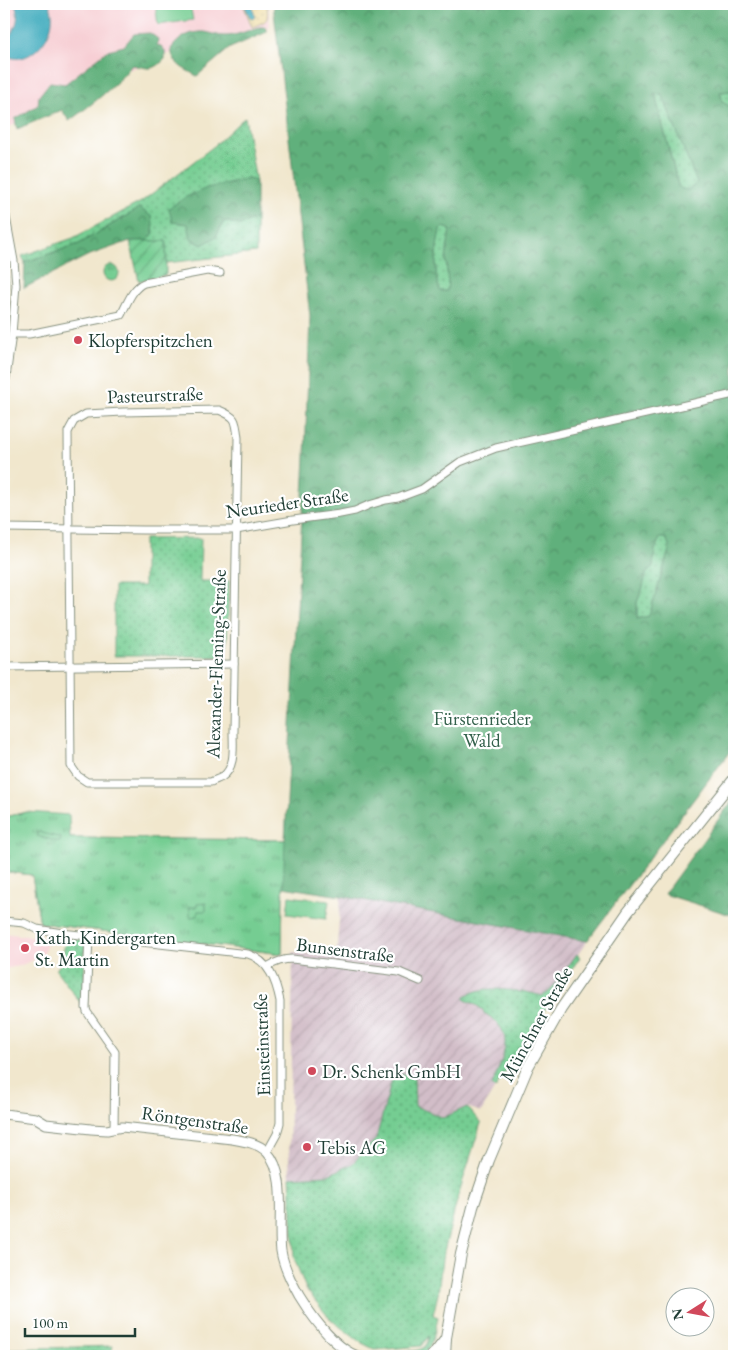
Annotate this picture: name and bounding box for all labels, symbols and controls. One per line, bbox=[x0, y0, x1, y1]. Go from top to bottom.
place label: Klopferspitzchen bbox=[88, 328, 213, 353]
marker: Klopferspitzchen bbox=[72, 334, 84, 346]
street label: Pasteurstraße bbox=[107, 381, 203, 409]
street label: Neurieder Straße bbox=[224, 482, 350, 524]
street label: Alexander-Fleming-Straße bbox=[200, 569, 232, 760]
park label: Fürstenrieder Wald bbox=[433, 706, 531, 753]
place label: Kath. Kindergarten St. Martin bbox=[35, 925, 176, 972]
street label: Bunsenstraße bbox=[295, 932, 395, 968]
marker: Kath. Kindergarten St. Martin bbox=[19, 942, 31, 954]
street label: Münchner Straße bbox=[494, 962, 578, 1086]
street label: Einsteinstraße bbox=[248, 993, 276, 1097]
place label: Dr. Schenk GmbH bbox=[322, 1059, 461, 1084]
marker: Dr. Schenk GmbH bbox=[306, 1065, 318, 1077]
street label: Röntgenstraße bbox=[140, 1100, 250, 1140]
place label: Tebis AG bbox=[317, 1135, 386, 1160]
marker: Tebis AG bbox=[301, 1141, 313, 1153]
north arrow bbox=[666, 1288, 716, 1338]
scale bar bbox=[25, 1305, 135, 1337]
text: N bbox=[667, 1307, 687, 1322]
text: 100 m bbox=[32, 1313, 69, 1332]

